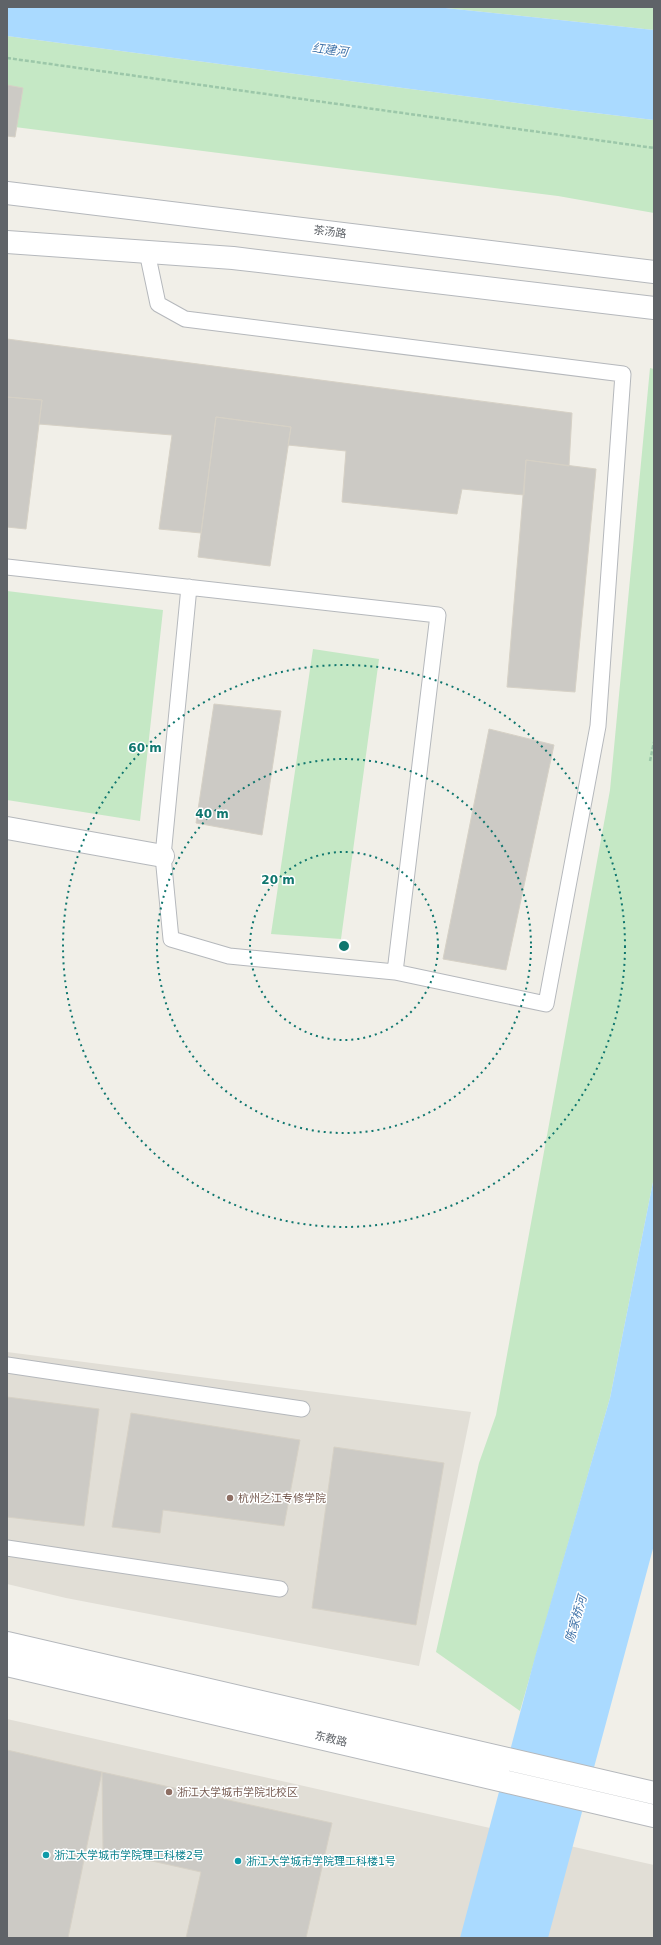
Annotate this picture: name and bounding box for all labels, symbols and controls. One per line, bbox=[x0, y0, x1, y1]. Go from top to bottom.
water label: 红建河 bbox=[311, 41, 351, 59]
street label: 茶汤路 bbox=[313, 224, 347, 240]
text: 60 m bbox=[128, 741, 162, 755]
text: 40 m bbox=[195, 807, 229, 821]
text: 20 m bbox=[261, 873, 295, 887]
centre of rings bbox=[337, 939, 351, 953]
place label: 杭州之江专修学院 bbox=[238, 1492, 326, 1505]
marker: 杭州之江专修学院 bbox=[225, 1493, 235, 1503]
water label: 陈家桥河 bbox=[563, 1592, 590, 1644]
street label: 东教路 bbox=[313, 1729, 349, 1749]
place label: 浙江大学城市学院北校区 bbox=[177, 1786, 298, 1799]
marker: 浙江大学城市学院北校区 bbox=[164, 1787, 174, 1797]
place label: 浙江大学城市学院理工科楼2号 bbox=[54, 1849, 204, 1862]
marker: 浙江大学城市学院理工科楼2号 bbox=[41, 1850, 51, 1860]
place label: 浙江大学城市学院理工科楼1号 bbox=[246, 1855, 396, 1868]
marker: 浙江大学城市学院理工科楼1号 bbox=[233, 1856, 243, 1866]

